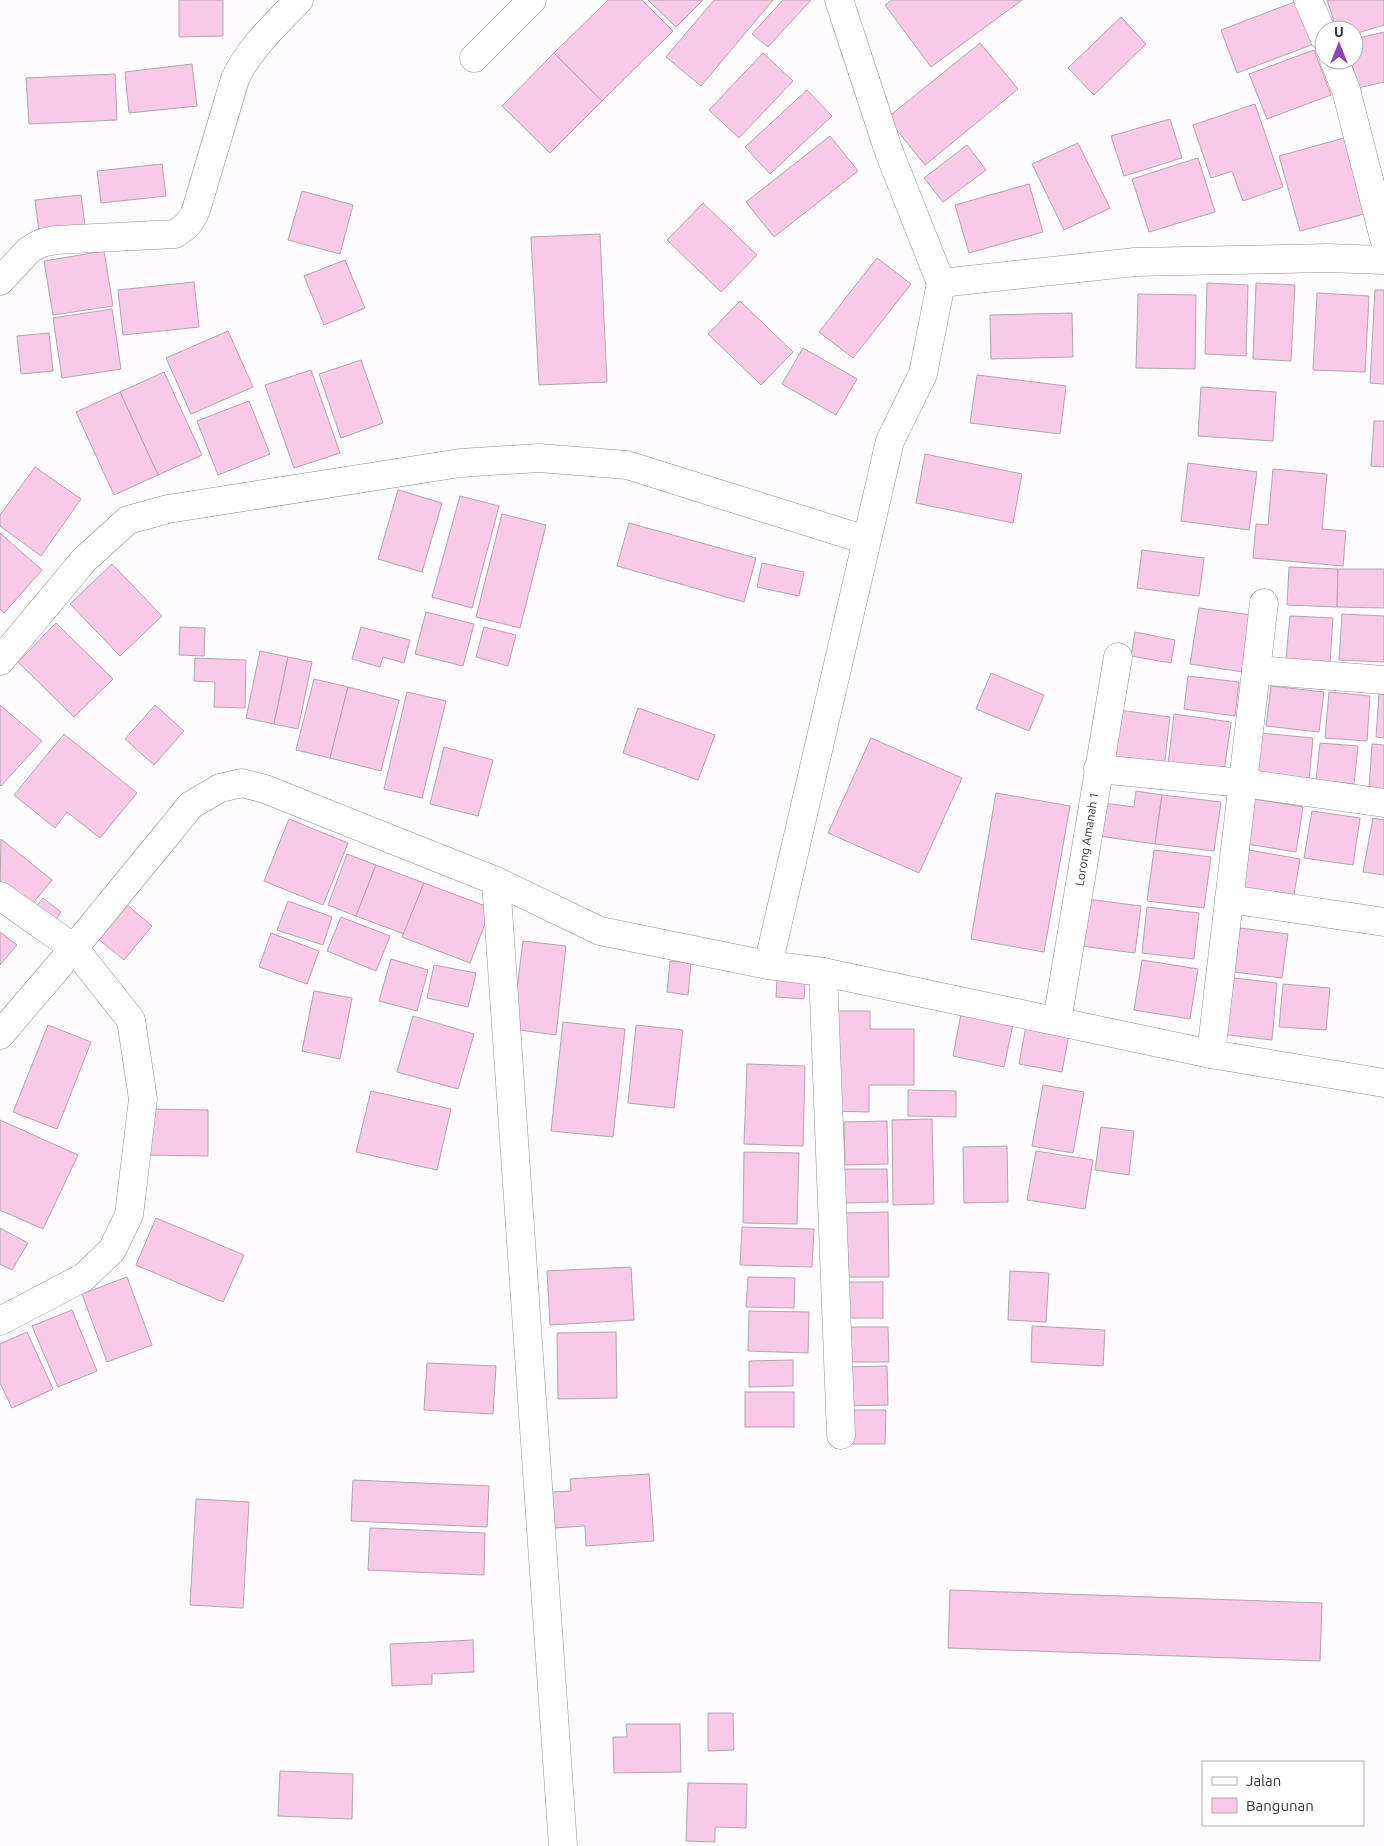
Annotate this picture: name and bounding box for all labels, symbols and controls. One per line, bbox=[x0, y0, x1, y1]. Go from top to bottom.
north arrow bbox=[1314, 20, 1364, 70]
text: U bbox=[1334, 24, 1344, 40]
street label: Lorong Amanah 1 bbox=[1073, 791, 1100, 887]
legend bbox=[1202, 1761, 1364, 1826]
text: Jalan bbox=[1246, 1772, 1281, 1789]
text: Bangunan bbox=[1246, 1797, 1314, 1814]

